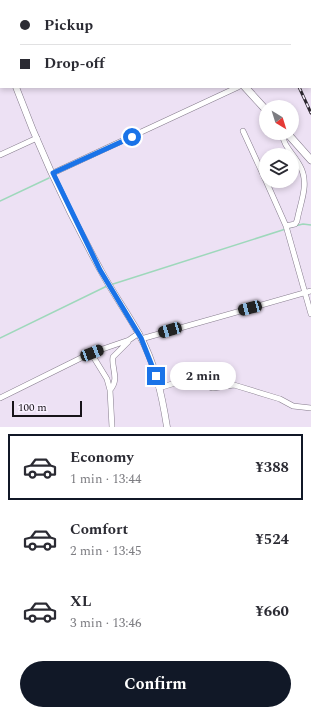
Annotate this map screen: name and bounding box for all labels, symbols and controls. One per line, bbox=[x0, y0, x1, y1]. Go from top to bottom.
text: Pickup bbox=[44, 14, 93, 37]
text: Drop-off bbox=[44, 52, 105, 75]
north arrow bbox=[259, 100, 299, 140]
map controls bbox=[259, 100, 299, 188]
route start bbox=[123, 128, 141, 146]
button: layers bbox=[259, 148, 299, 188]
car bbox=[237, 299, 263, 317]
car bbox=[157, 321, 183, 339]
car bbox=[79, 343, 105, 363]
callout: 2 min bbox=[170, 362, 236, 390]
text: 2 min bbox=[186, 366, 220, 386]
route end bbox=[147, 367, 165, 385]
scale bar bbox=[12, 399, 82, 418]
text: 100 m bbox=[18, 399, 47, 416]
text: Economy bbox=[70, 446, 134, 469]
icon: car bbox=[22, 449, 58, 485]
text: ¥388 bbox=[255, 456, 289, 479]
text: 1 min · 13:44 bbox=[70, 469, 142, 489]
text: Comfort bbox=[70, 518, 128, 541]
icon: car bbox=[22, 521, 58, 557]
text: ¥524 bbox=[255, 528, 289, 551]
text: 2 min · 13:45 bbox=[70, 541, 142, 561]
text: XL bbox=[70, 590, 91, 613]
icon: car bbox=[22, 593, 58, 629]
text: ¥660 bbox=[255, 600, 289, 623]
text: 3 min · 13:46 bbox=[70, 613, 142, 633]
button: Confirm bbox=[20, 661, 291, 707]

